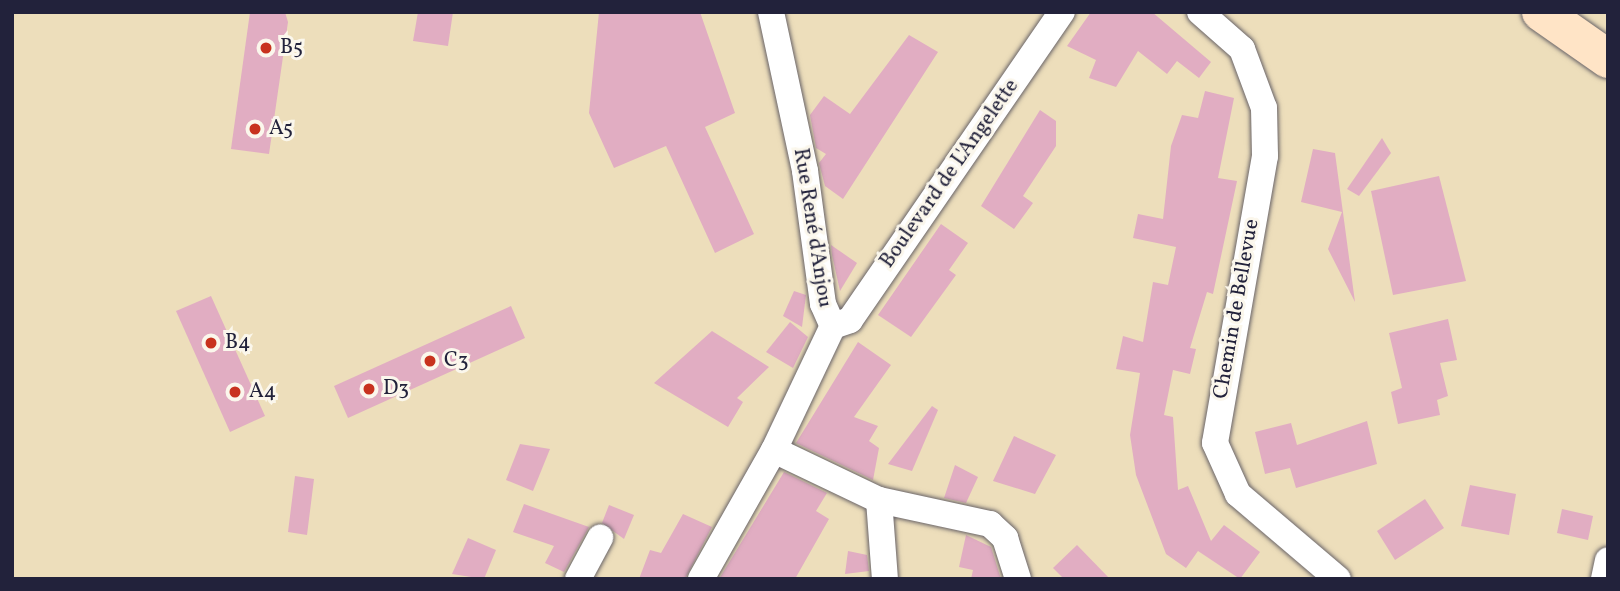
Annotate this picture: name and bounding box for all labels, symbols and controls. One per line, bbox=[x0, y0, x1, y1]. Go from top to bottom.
place label: B5 bbox=[280, 35, 303, 61]
marker: B5 bbox=[258, 40, 274, 56]
street label: Boulevard de L'Angelette bbox=[875, 75, 1025, 273]
place label: A5 bbox=[269, 116, 293, 142]
marker: A5 bbox=[247, 121, 263, 137]
street label: Rue René d'Anjou bbox=[787, 146, 837, 310]
street label: Chemin de Bellevue bbox=[1209, 217, 1265, 401]
place label: B4 bbox=[225, 330, 251, 356]
marker: B4 bbox=[203, 335, 219, 351]
place label: C3 bbox=[444, 348, 468, 374]
marker: C3 bbox=[422, 353, 438, 369]
place label: D3 bbox=[383, 376, 409, 402]
place label: A4 bbox=[249, 379, 276, 405]
marker: D3 bbox=[361, 381, 377, 397]
marker: A4 bbox=[227, 384, 243, 400]

